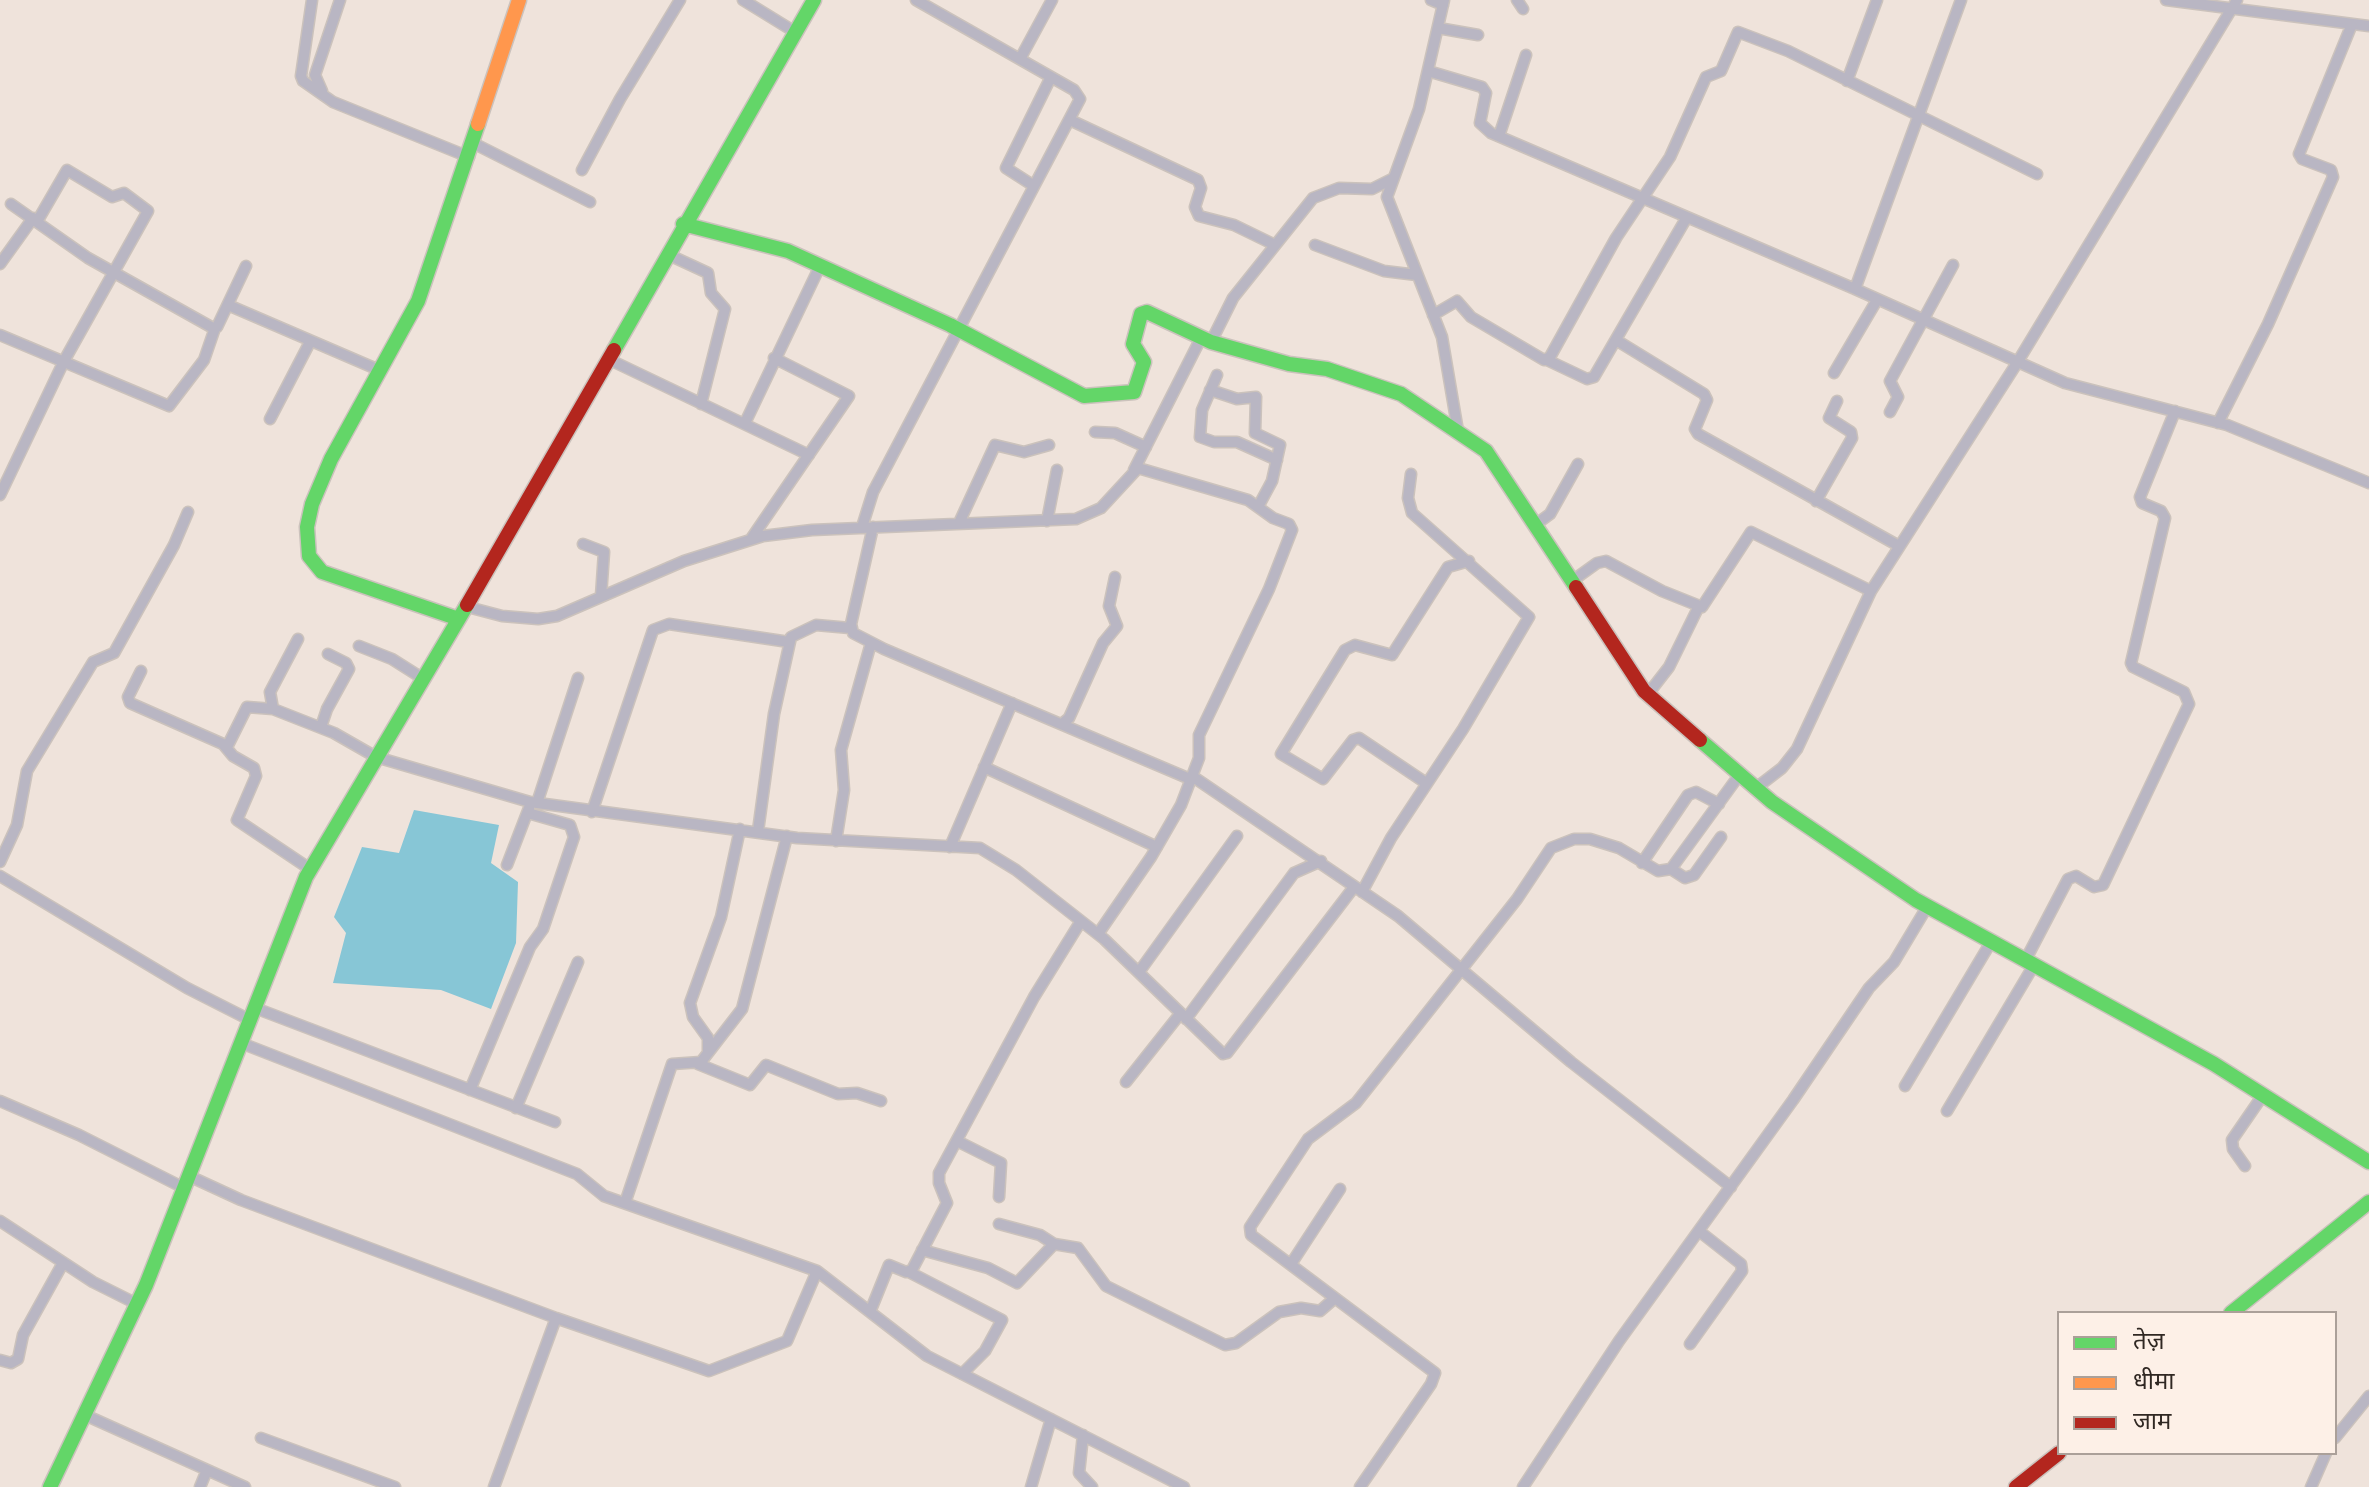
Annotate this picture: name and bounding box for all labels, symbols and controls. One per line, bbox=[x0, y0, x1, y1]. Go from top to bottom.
legend bbox=[2057, 1311, 2337, 1455]
text: तेज़ bbox=[2133, 1327, 2165, 1355]
text: धीमा bbox=[2133, 1367, 2175, 1395]
text: जाम bbox=[2133, 1407, 2171, 1435]

